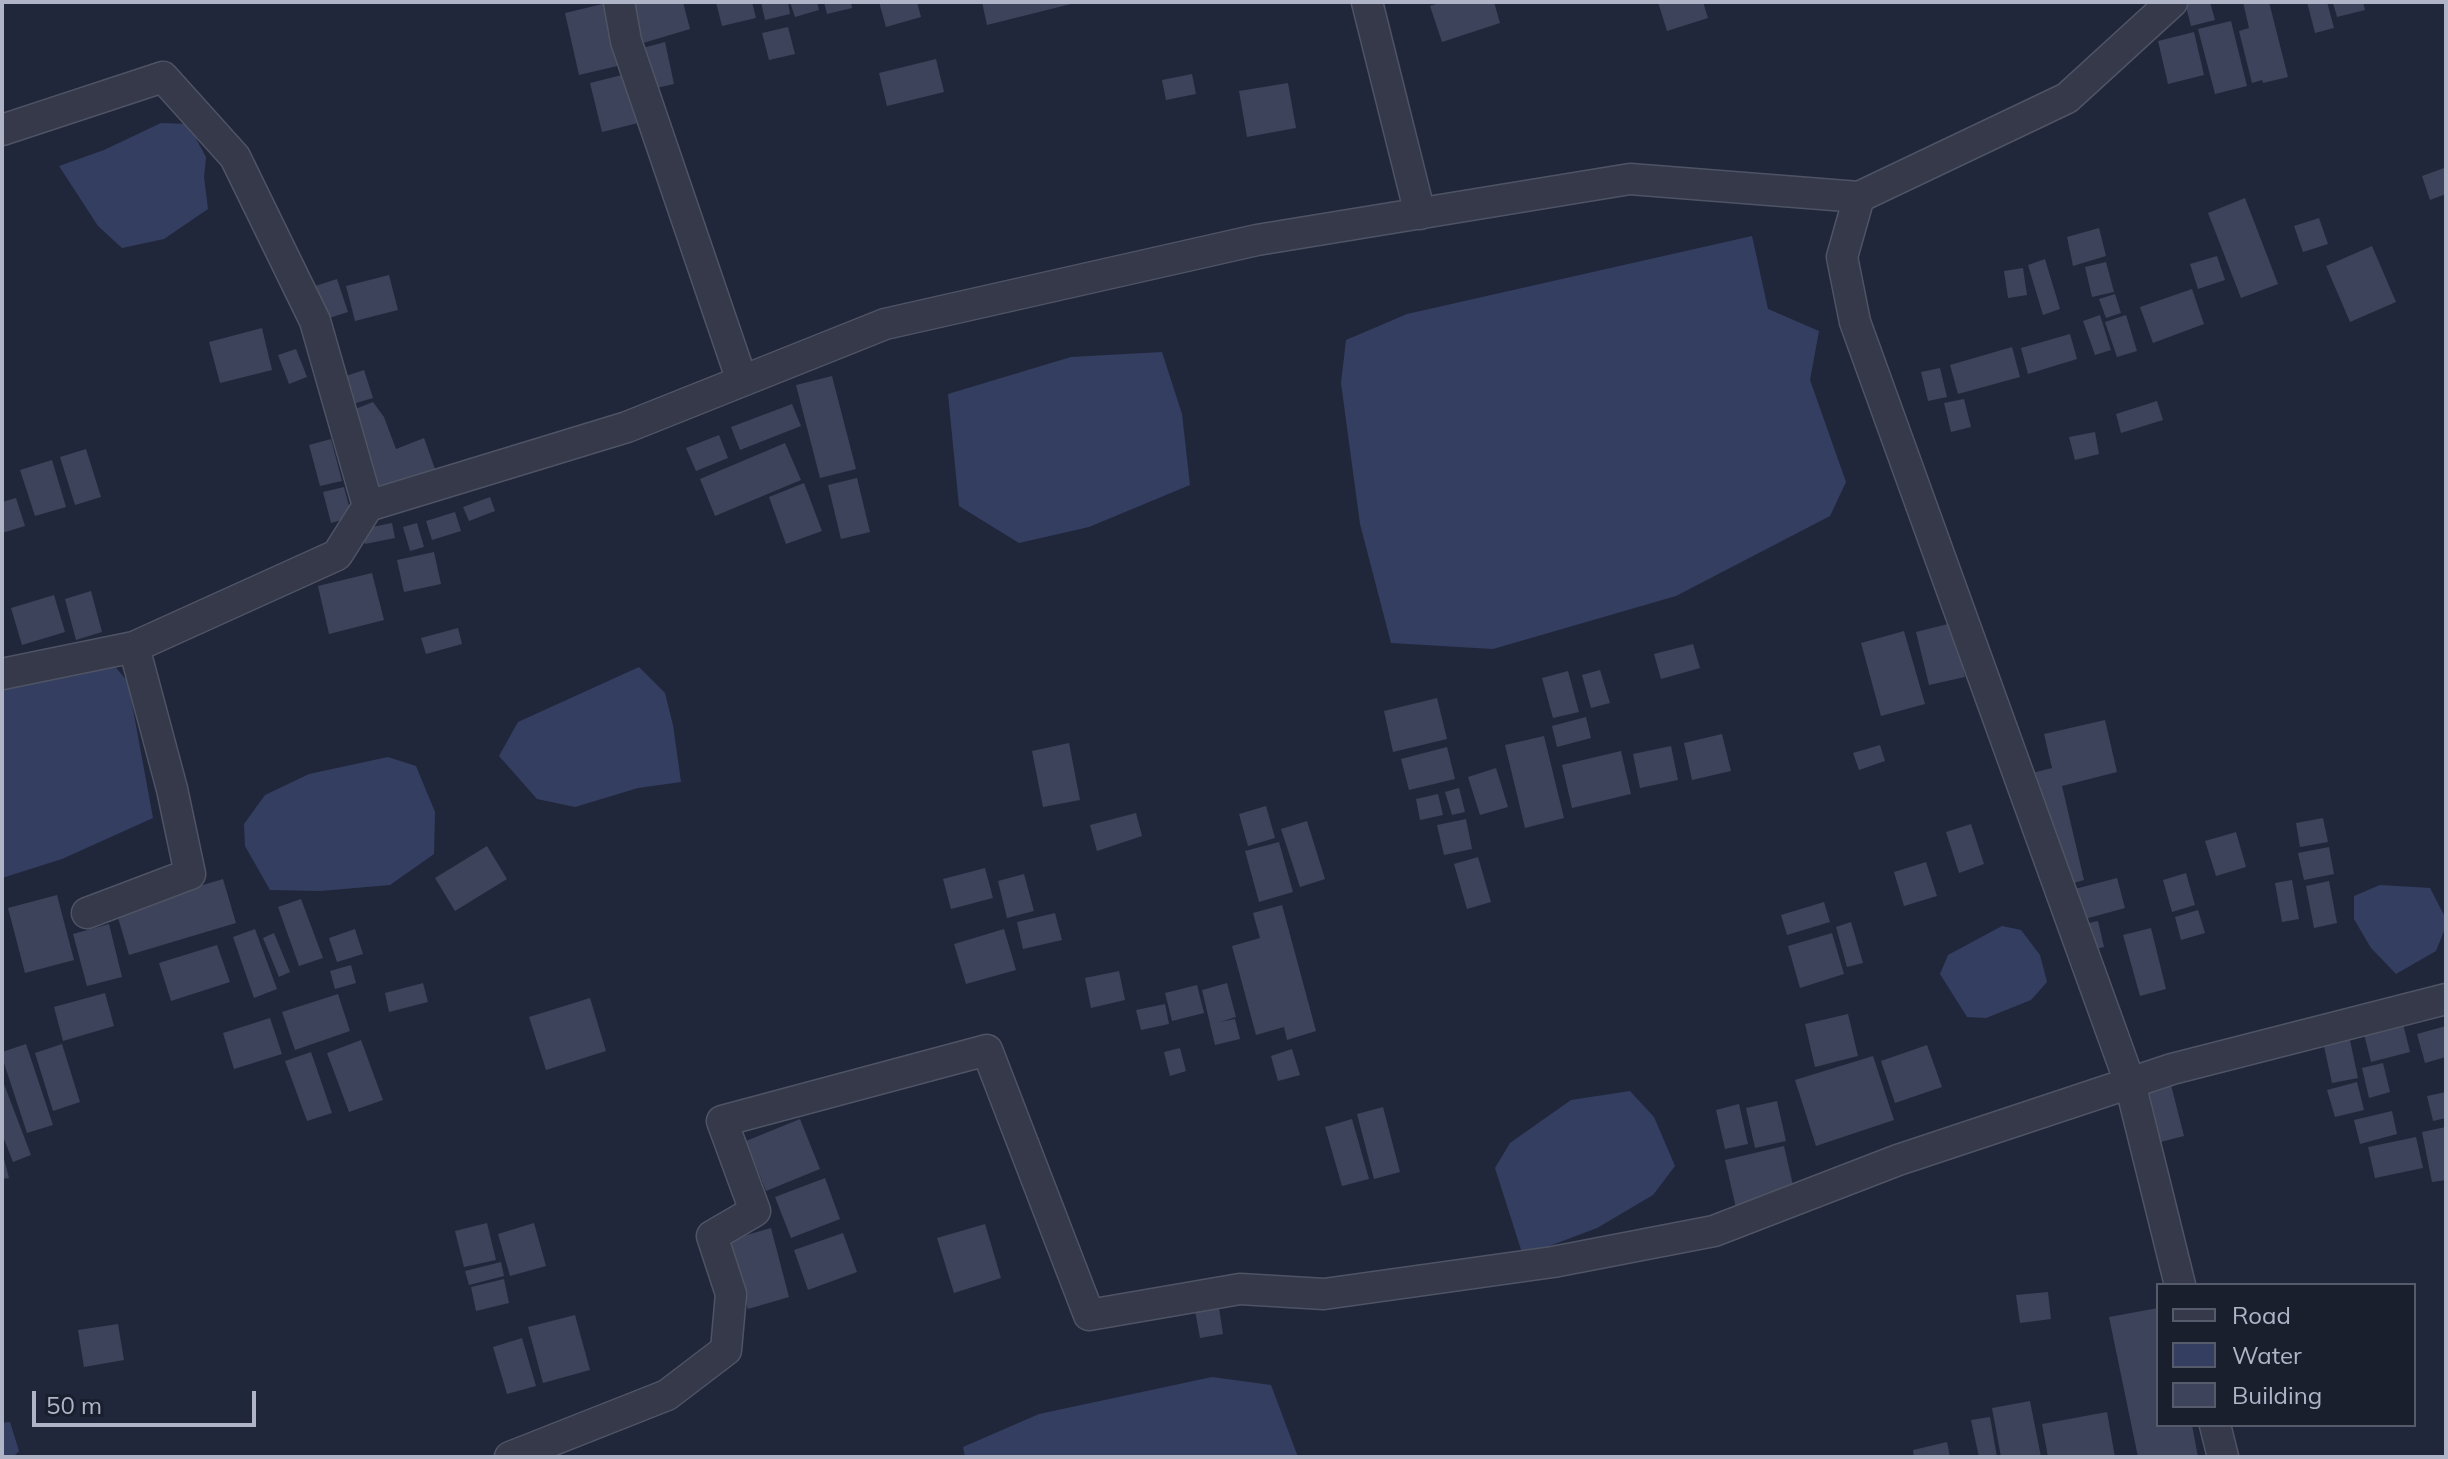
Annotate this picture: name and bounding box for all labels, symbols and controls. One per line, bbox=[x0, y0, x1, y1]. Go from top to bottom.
legend bbox=[2156, 1283, 2416, 1427]
text: Road bbox=[2232, 1300, 2291, 1330]
text: Water bbox=[2232, 1340, 2302, 1370]
scale bar bbox=[36, 1375, 260, 1425]
text: Building bbox=[2232, 1380, 2322, 1410]
text: 50 m bbox=[46, 1390, 102, 1420]

